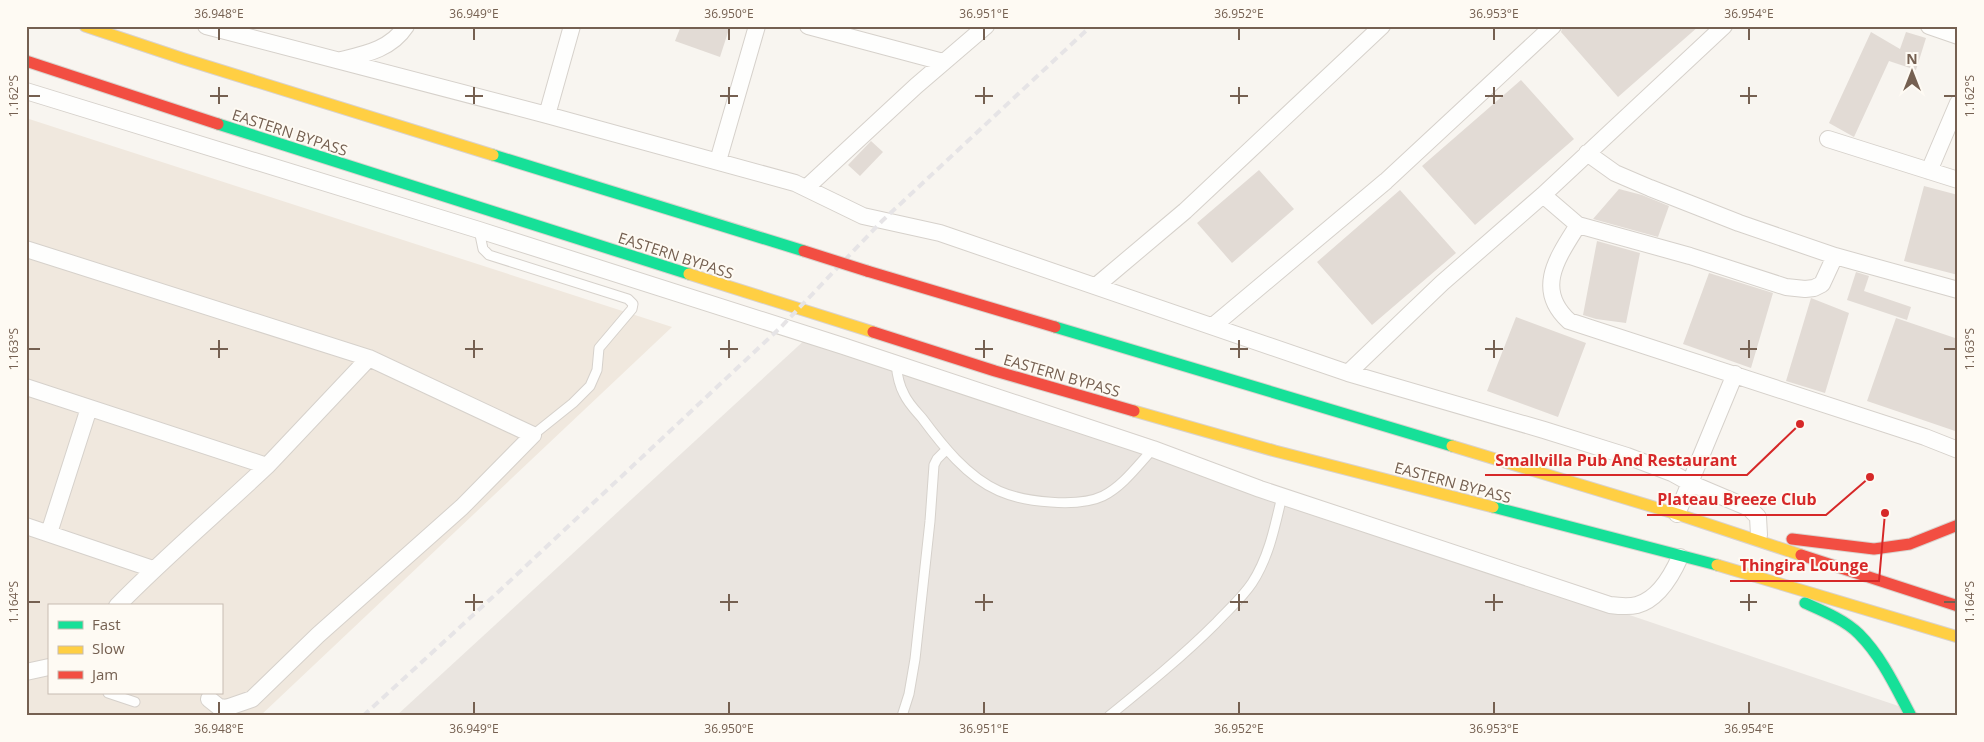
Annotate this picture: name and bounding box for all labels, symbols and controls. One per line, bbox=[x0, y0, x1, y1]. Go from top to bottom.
text: 36.948°E bbox=[194, 5, 244, 22]
text: 36.949°E bbox=[449, 5, 499, 22]
text: 36.950°E bbox=[704, 5, 754, 22]
text: 36.951°E bbox=[959, 5, 1009, 22]
text: 36.952°E bbox=[1214, 5, 1264, 22]
text: 36.953°E bbox=[1469, 5, 1519, 22]
text: 36.954°E bbox=[1724, 5, 1774, 22]
north arrow bbox=[1886, 48, 1936, 98]
text: N bbox=[1906, 49, 1918, 68]
text: 1.162°S bbox=[5, 75, 22, 117]
text: 1.162°S bbox=[1961, 75, 1978, 117]
street label: EASTERN BYPASS bbox=[230, 104, 350, 160]
street label: EASTERN BYPASS bbox=[616, 227, 736, 283]
text: 1.163°S bbox=[5, 328, 22, 370]
text: 1.163°S bbox=[1961, 328, 1978, 370]
street label: EASTERN BYPASS bbox=[1002, 349, 1122, 401]
callout: Smallvilla Pub And Restaurant bbox=[1485, 444, 1747, 475]
text: Smallvilla Pub And Restaurant bbox=[1495, 449, 1737, 471]
street label: EASTERN BYPASS bbox=[1392, 457, 1514, 507]
callout: Plateau Breeze Club bbox=[1647, 484, 1826, 515]
text: Plateau Breeze Club bbox=[1657, 488, 1817, 510]
callout: Thingira Lounge bbox=[1730, 550, 1879, 581]
text: Thingira Lounge bbox=[1740, 554, 1868, 576]
text: 1.164°S bbox=[5, 581, 22, 623]
text: 1.164°S bbox=[1961, 581, 1978, 623]
legend bbox=[48, 604, 222, 694]
text: Fast bbox=[92, 614, 121, 634]
text: Slow bbox=[92, 638, 125, 658]
text: Jam bbox=[90, 664, 118, 684]
text: 36.948°E bbox=[194, 720, 244, 737]
text: 36.949°E bbox=[449, 720, 499, 737]
text: 36.950°E bbox=[704, 720, 754, 737]
text: 36.951°E bbox=[959, 720, 1009, 737]
text: 36.952°E bbox=[1214, 720, 1264, 737]
text: 36.953°E bbox=[1469, 720, 1519, 737]
text: 36.954°E bbox=[1724, 720, 1774, 737]

